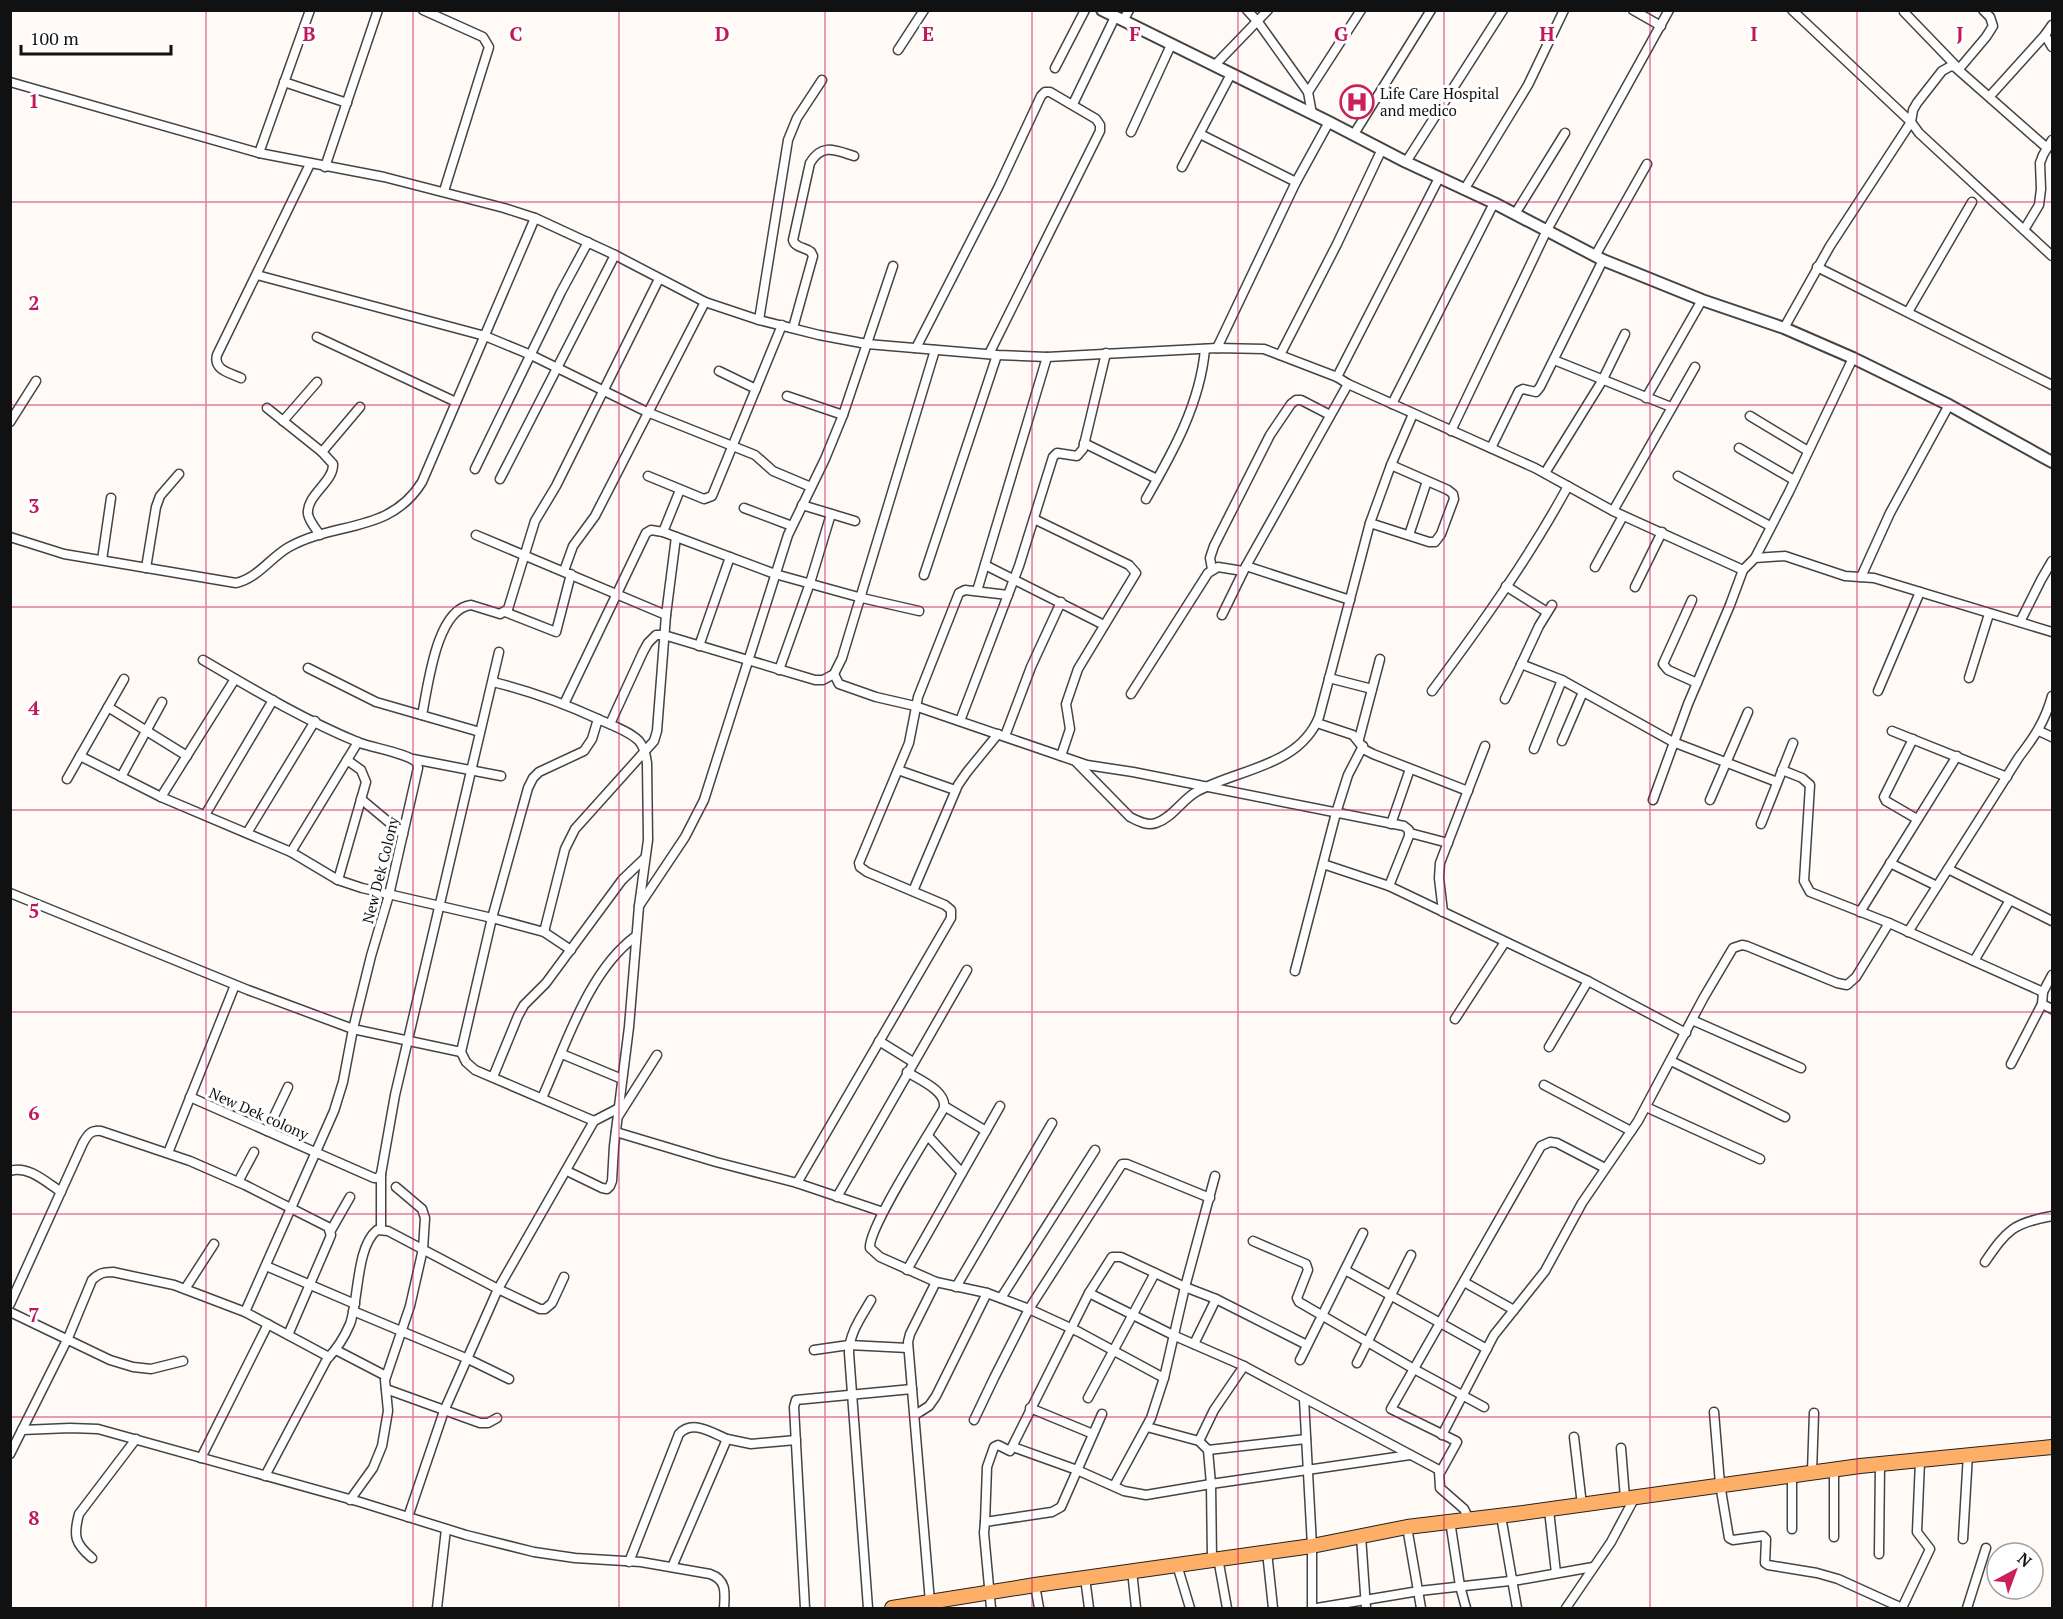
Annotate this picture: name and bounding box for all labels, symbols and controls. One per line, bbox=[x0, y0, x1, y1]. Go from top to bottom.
scale bar bbox=[21, 18, 171, 56]
text: B bbox=[303, 20, 316, 47]
text: C bbox=[509, 20, 523, 47]
text: D bbox=[715, 20, 729, 47]
text: E bbox=[922, 20, 934, 47]
text: F bbox=[1129, 20, 1141, 47]
text: G bbox=[1334, 20, 1348, 47]
text: H bbox=[1539, 20, 1555, 47]
text: I bbox=[1750, 20, 1758, 47]
text: J bbox=[1956, 20, 1964, 47]
text: 100 m bbox=[30, 26, 79, 50]
place label: Life Care Hospital and medico bbox=[1380, 83, 1499, 120]
hospital icon: Life Care Hospital and medico bbox=[1339, 84, 1375, 120]
text: 1 bbox=[28, 87, 40, 114]
text: 2 bbox=[28, 289, 40, 316]
text: 3 bbox=[28, 492, 40, 519]
text: 4 bbox=[28, 694, 40, 721]
street label: New Dek Colony bbox=[357, 814, 403, 926]
text: 5 bbox=[28, 897, 40, 924]
street label: New Dek colony bbox=[206, 1082, 312, 1144]
text: 6 bbox=[28, 1099, 40, 1126]
text: 7 bbox=[28, 1301, 40, 1328]
text: 8 bbox=[28, 1504, 40, 1531]
north arrow bbox=[1985, 1541, 2045, 1601]
text: N bbox=[2013, 1547, 2037, 1572]

